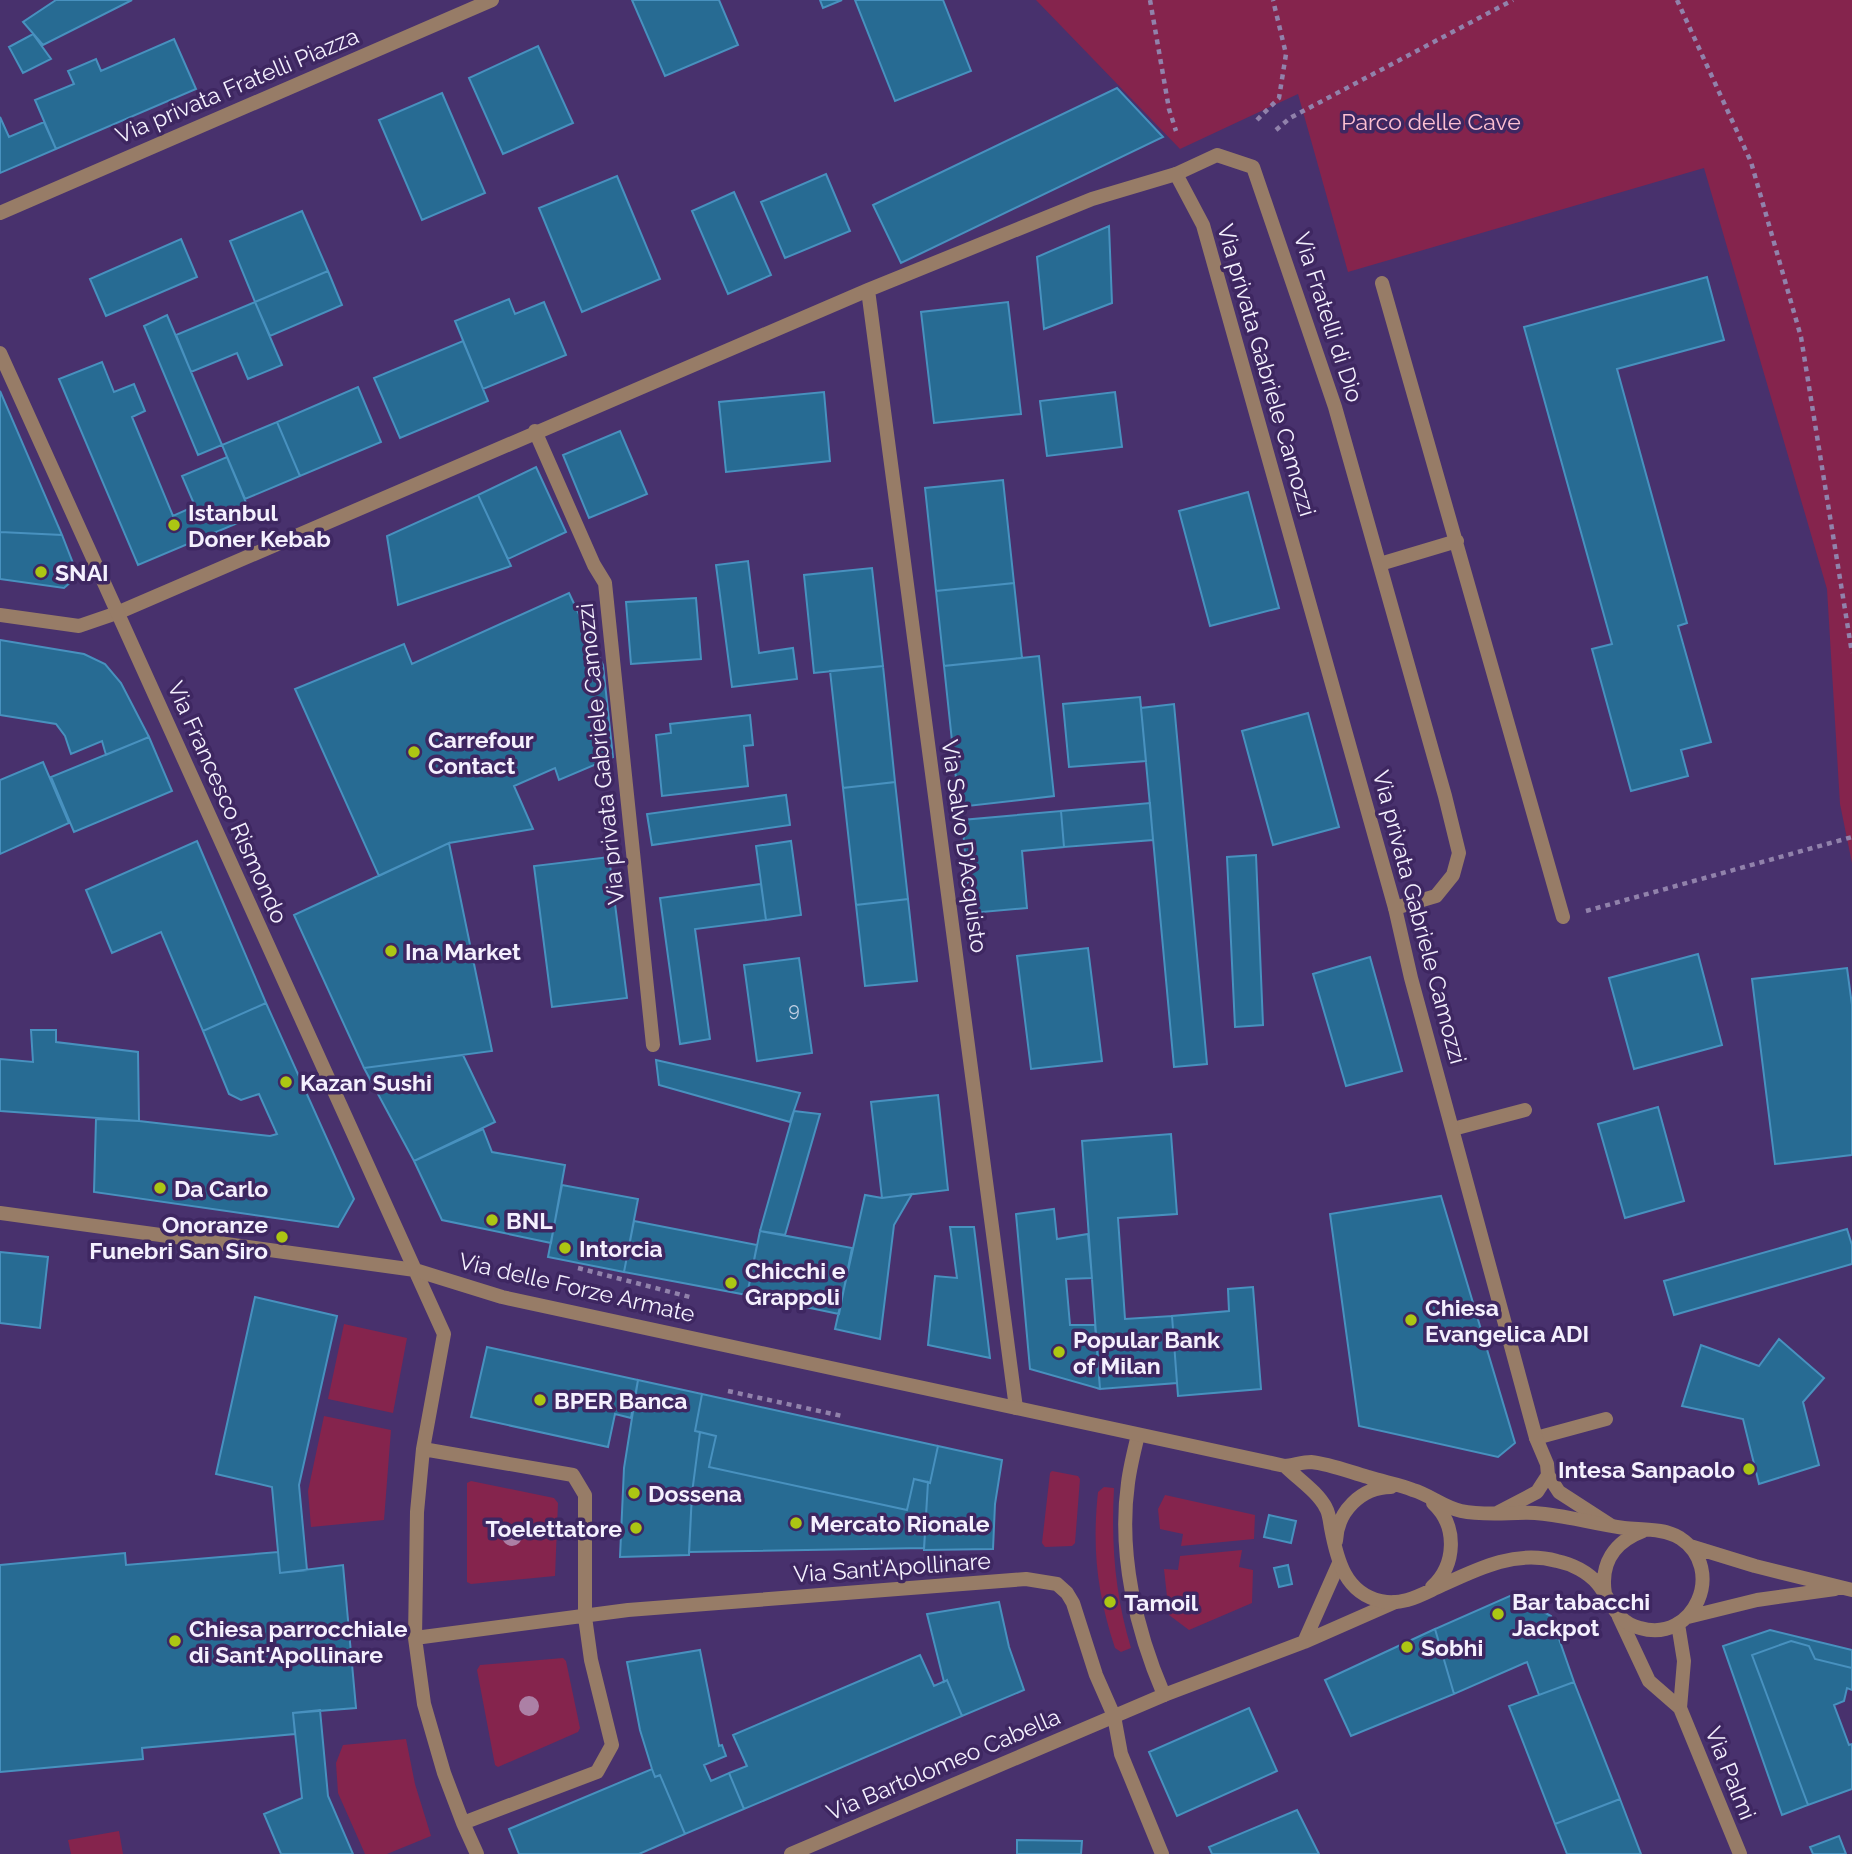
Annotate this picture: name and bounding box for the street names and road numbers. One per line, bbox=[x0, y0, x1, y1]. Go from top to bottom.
street label: Via privata Fratelli Piazza bbox=[111, 22, 363, 148]
street label: Via privata Gabriele Camozzi bbox=[1212, 221, 1322, 519]
street label: Via Fratelli di Dio bbox=[1289, 229, 1369, 405]
street label: Via privata Gabriele Camozzi bbox=[571, 602, 629, 906]
street label: Via Francesco Rismondo bbox=[162, 677, 294, 927]
street label: Via Salvo D'Acquisto bbox=[937, 738, 993, 954]
street label: Via privata Gabriele Camozzi bbox=[1368, 767, 1472, 1067]
street label: Via delle Forze Armate bbox=[456, 1247, 698, 1327]
street label: Via Sant'Apollinare bbox=[792, 1547, 992, 1587]
street label: Via Bartolomeo Cabella bbox=[822, 1702, 1064, 1826]
street label: Via Palmi bbox=[1700, 1722, 1762, 1824]

